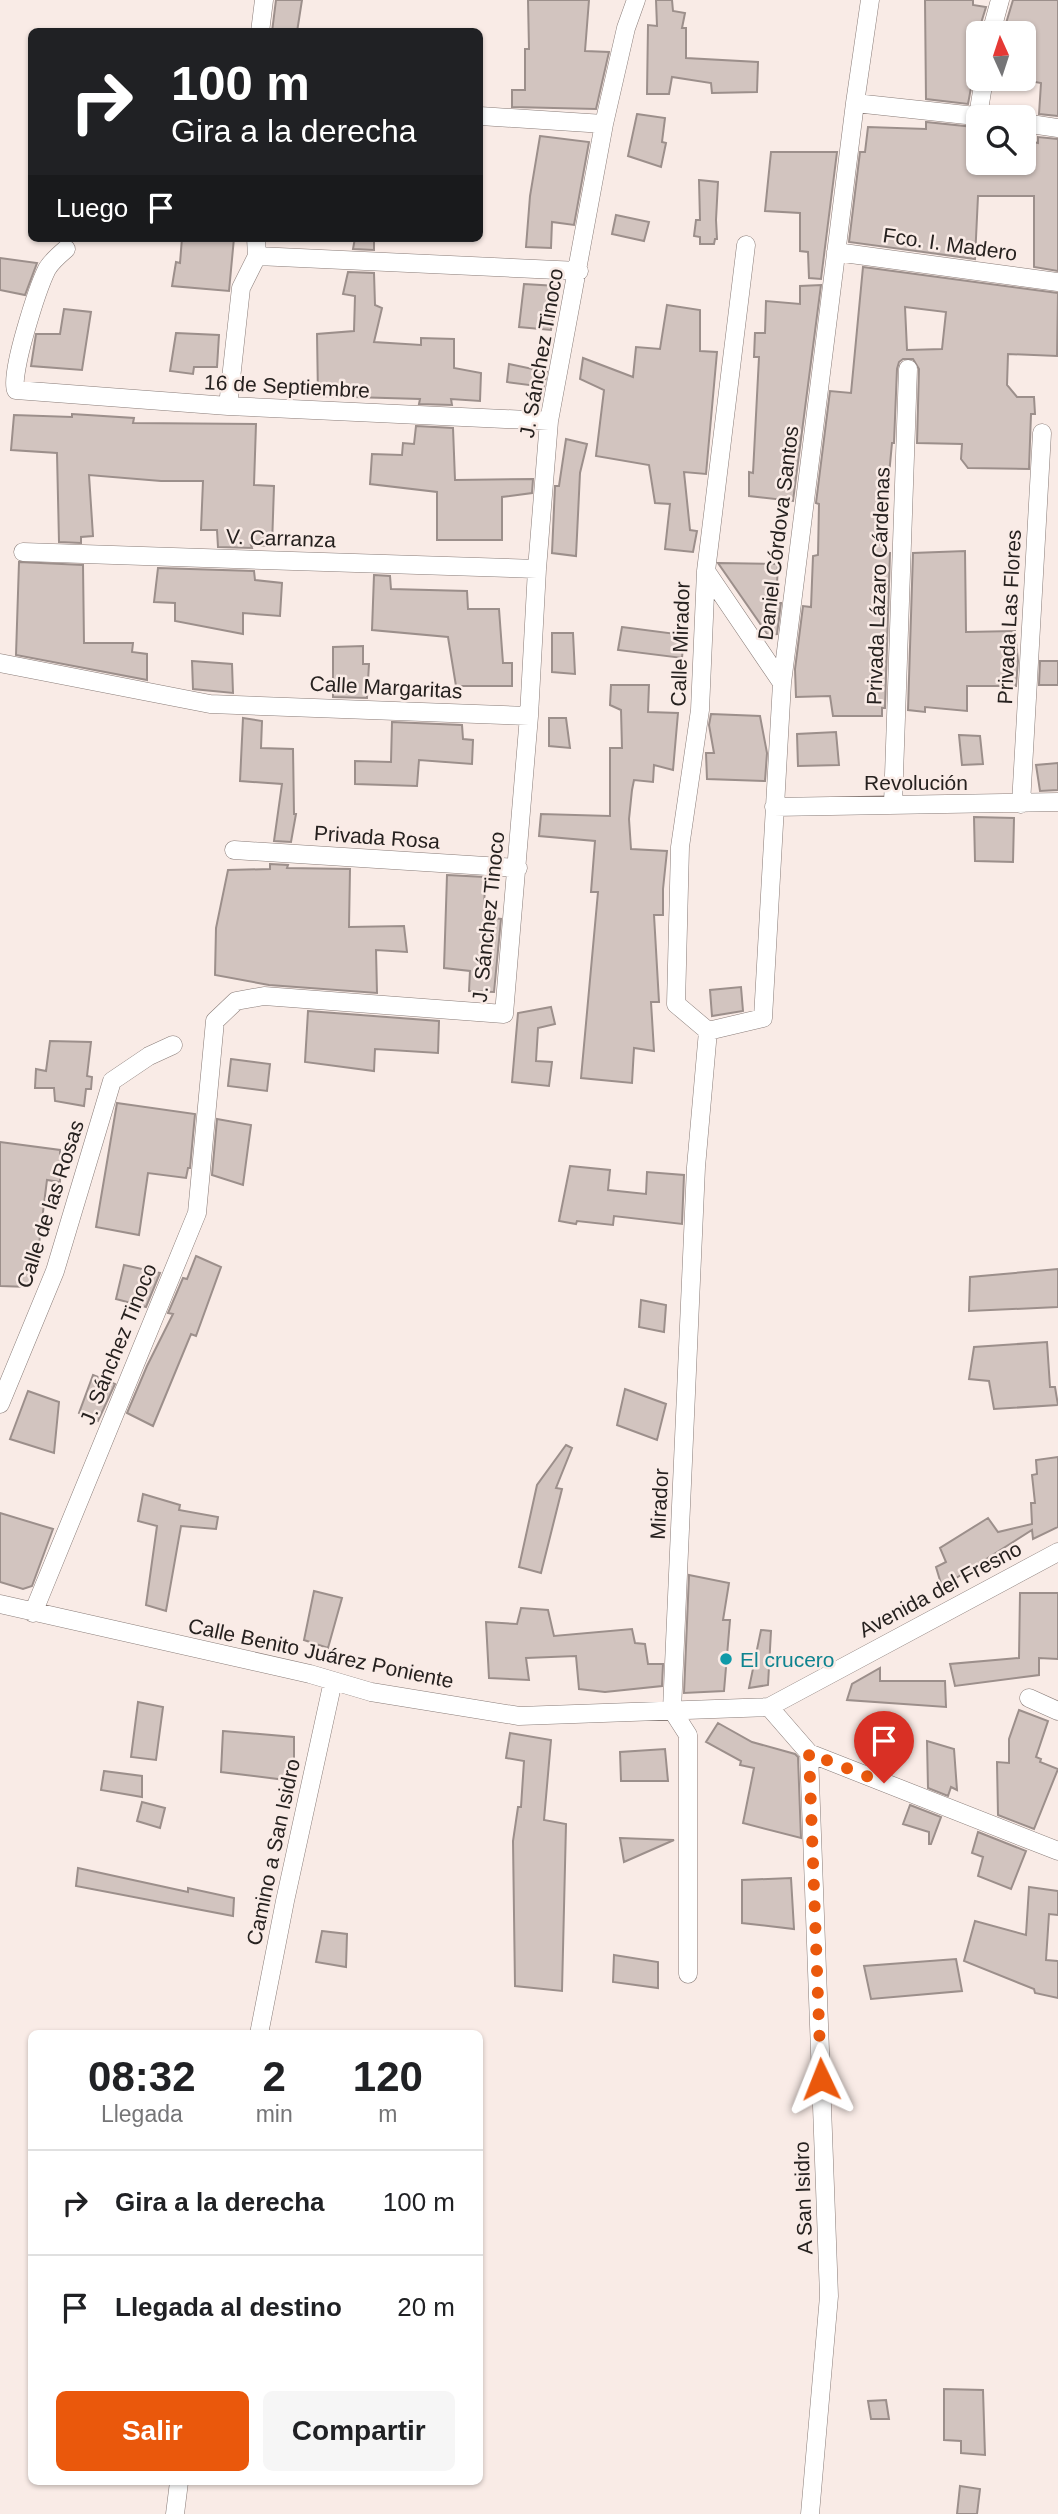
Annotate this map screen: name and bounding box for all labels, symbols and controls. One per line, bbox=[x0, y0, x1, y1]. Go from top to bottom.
north arrow bbox=[966, 21, 1036, 91]
map controls bbox=[966, 21, 1036, 175]
icon: right bbox=[56, 56, 147, 147]
text: 100 m bbox=[171, 56, 310, 110]
button: search bbox=[966, 105, 1036, 175]
text: Gira a la derecha bbox=[171, 113, 416, 149]
icon: arrive bbox=[142, 189, 180, 227]
text: Luego bbox=[56, 193, 128, 223]
street label: Fco. I. Madero bbox=[881, 223, 1019, 265]
street label: J. Sánchez Tinoco bbox=[515, 267, 567, 439]
street label: 16 de Septiembre bbox=[204, 370, 370, 402]
street label: Daniel Córdova Santos bbox=[753, 424, 803, 642]
street label: Privada Lázaro Cárdenas bbox=[862, 467, 894, 705]
street label: V. Carranza bbox=[226, 525, 337, 551]
street label: Privada Las Flores bbox=[993, 529, 1025, 705]
street label: Calle Mirador bbox=[666, 581, 694, 707]
street label: Calle Margaritas bbox=[309, 672, 463, 702]
street label: Revolución bbox=[864, 771, 968, 794]
street label: Privada Rosa bbox=[313, 821, 441, 853]
street label: J. Sánchez Tinoco bbox=[468, 830, 508, 1004]
street label: Calle de las Rosas bbox=[12, 1117, 88, 1291]
street label: J. Sánchez Tinoco bbox=[75, 1260, 161, 1428]
street label: Mirador bbox=[646, 1468, 672, 1540]
street label: Avenida del Fresno bbox=[855, 1536, 1025, 1642]
street label: Calle Benito Juárez Poniente bbox=[186, 1614, 456, 1692]
place label: El crucero bbox=[740, 1648, 835, 1671]
marker: El crucero bbox=[718, 1651, 734, 1667]
pin bbox=[854, 1711, 914, 1783]
icon: arrive bbox=[865, 1722, 903, 1760]
street label: Camino a San Isidro bbox=[242, 1757, 304, 1947]
position arrow bbox=[784, 2042, 858, 2116]
text: 08:32 bbox=[88, 2053, 196, 2100]
text: 2 bbox=[262, 2053, 286, 2100]
text: 120 bbox=[353, 2053, 423, 2100]
text: Llegada bbox=[101, 2101, 183, 2127]
text: min bbox=[256, 2101, 293, 2127]
text: m bbox=[378, 2101, 397, 2127]
street label: A San Isidro bbox=[790, 2141, 816, 2255]
icon: right bbox=[56, 2184, 94, 2222]
text: Gira a la derecha bbox=[115, 2187, 325, 2217]
text: 100 m bbox=[383, 2187, 455, 2217]
icon: arrive bbox=[56, 2289, 94, 2327]
text: Llegada al destino bbox=[115, 2292, 342, 2322]
text: 20 m bbox=[397, 2292, 455, 2322]
button: Salir bbox=[56, 2391, 249, 2471]
button: Compartir bbox=[263, 2391, 455, 2471]

